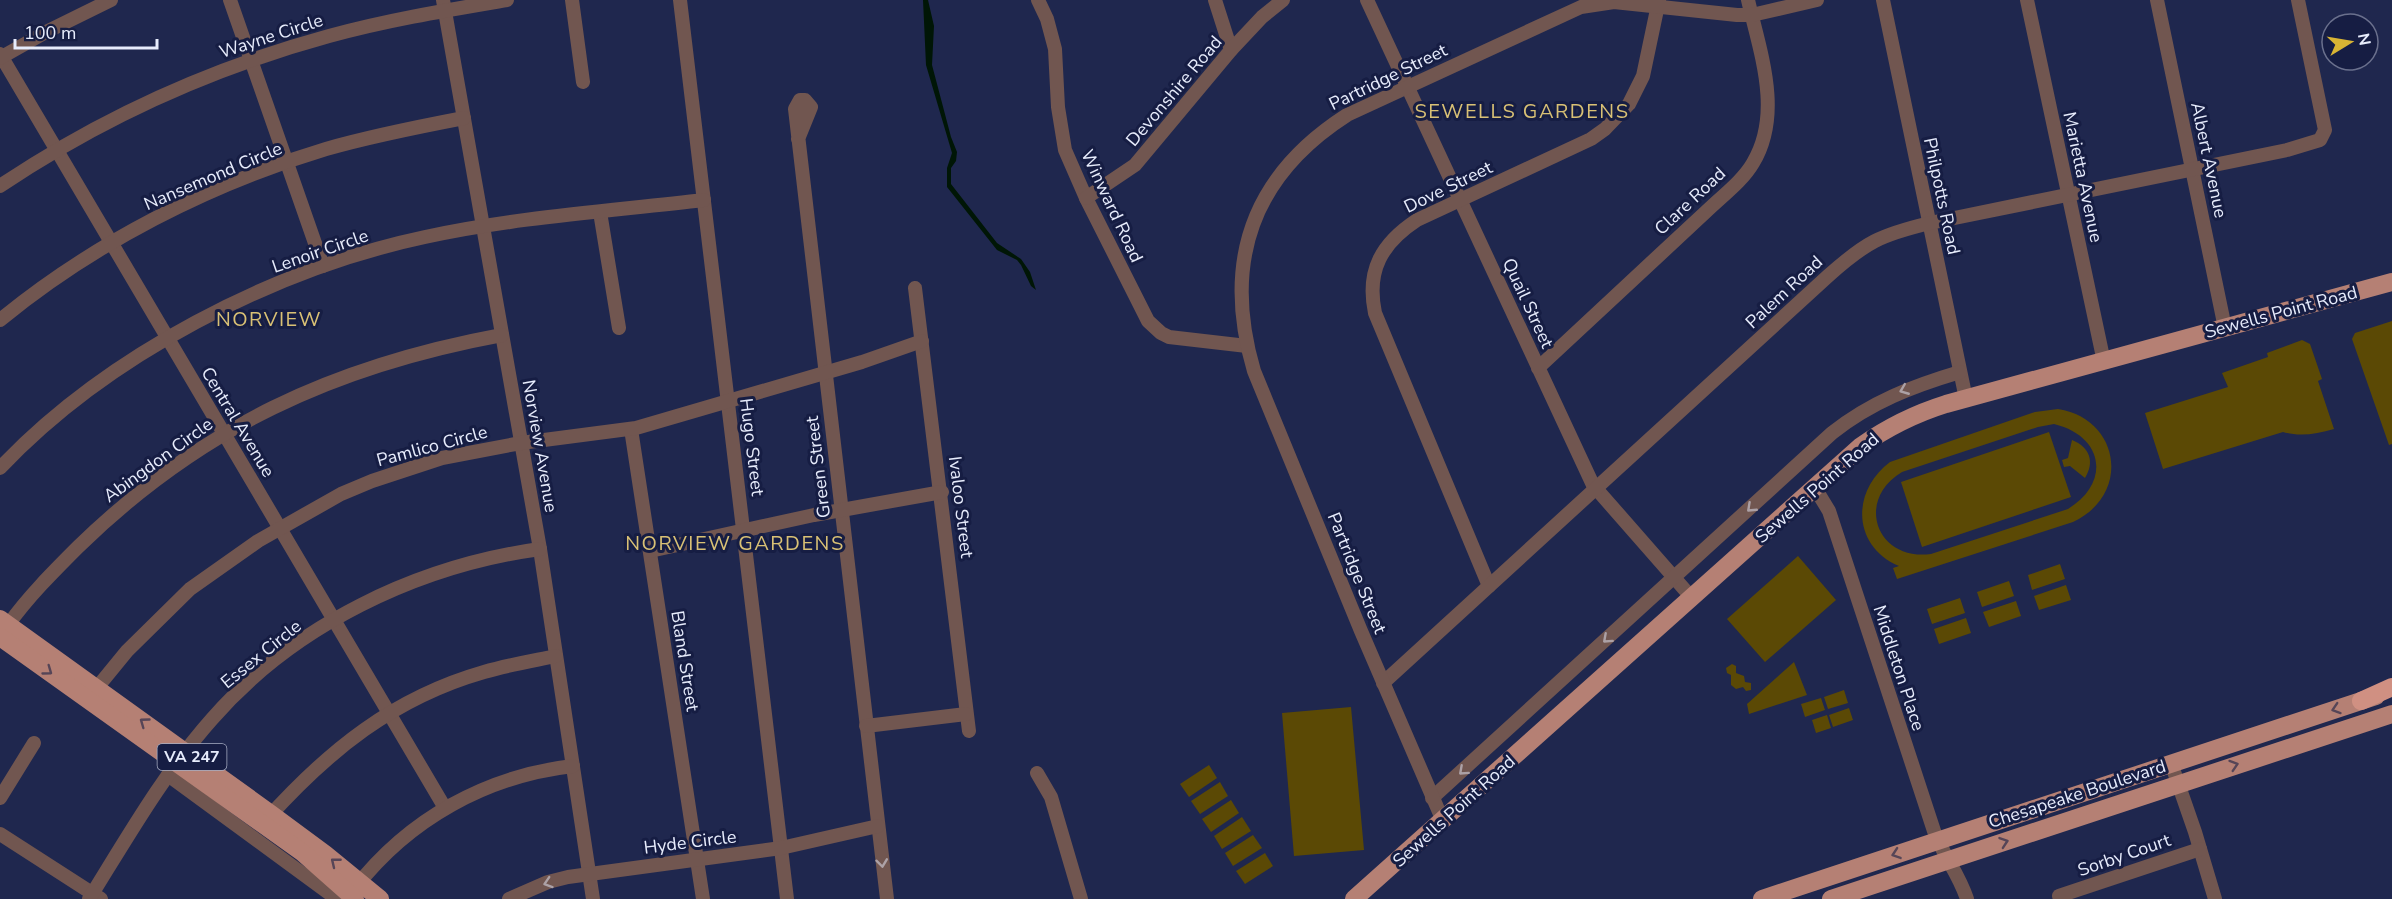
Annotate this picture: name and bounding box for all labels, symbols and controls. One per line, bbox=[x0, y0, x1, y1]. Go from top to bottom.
street label: Wayne Circle bbox=[216, 8, 326, 64]
scale bar bbox=[15, 12, 158, 50]
north arrow bbox=[2320, 12, 2380, 72]
text: 100 m bbox=[24, 21, 76, 45]
street label: Devonshire Road bbox=[1121, 31, 1227, 151]
text: N bbox=[2352, 31, 2376, 47]
street label: Partridge Street bbox=[1325, 38, 1452, 116]
district label: SEWELLS GARDENS bbox=[1415, 98, 1629, 125]
street label: Albert Avenue bbox=[2185, 100, 2233, 220]
street label: Marietta Avenue bbox=[2057, 110, 2109, 244]
street label: Philpotts Road bbox=[1918, 135, 1966, 257]
street label: Nansemond Circle bbox=[140, 136, 286, 216]
street label: Winward Road bbox=[1075, 146, 1149, 266]
street label: Dove Street bbox=[1400, 155, 1497, 219]
street label: Clare Road bbox=[1649, 162, 1731, 240]
street label: Lenoir Circle bbox=[269, 223, 371, 279]
street label: Palem Road bbox=[1740, 250, 1828, 334]
street label: Quail Street bbox=[1497, 254, 1560, 353]
street label: Sewells Point Road bbox=[2202, 280, 2360, 344]
district label: NORVIEW bbox=[216, 306, 322, 333]
street label: Central Avenue bbox=[196, 362, 280, 482]
street label: Norview Avenue bbox=[517, 378, 563, 514]
one-way arrow bbox=[1900, 383, 1911, 395]
street label: Hugo Street bbox=[734, 397, 770, 498]
street label: Abingdon Circle bbox=[98, 412, 218, 508]
street label: Green Street bbox=[800, 414, 836, 519]
street label: Pamlico Circle bbox=[374, 420, 490, 472]
street label: Sewells Point Road bbox=[1750, 427, 1884, 549]
street label: Ivaloo Street bbox=[943, 455, 979, 560]
one-way arrow bbox=[1747, 501, 1758, 512]
street label: Partridge Street bbox=[1322, 509, 1392, 638]
district label: NORVIEW GARDENS bbox=[625, 530, 845, 557]
street label: Middleton Place bbox=[1867, 602, 1931, 734]
street label: Bland Street bbox=[665, 609, 705, 714]
street label: Essex Circle bbox=[216, 614, 306, 694]
one-way arrow bbox=[1603, 632, 1613, 643]
one-way arrow bbox=[41, 664, 52, 675]
one-way arrow bbox=[2331, 701, 2342, 714]
one-way arrow bbox=[139, 718, 150, 729]
road number: VA 247 bbox=[158, 744, 226, 770]
street label: Sewells Point Road bbox=[1388, 749, 1520, 873]
street label: Chesapeake Boulevard bbox=[1985, 754, 2169, 834]
one-way arrow bbox=[2228, 760, 2239, 772]
one-way arrow bbox=[1459, 764, 1469, 775]
street label: Hyde Circle bbox=[642, 824, 738, 860]
street label: Sorby Court bbox=[2074, 828, 2174, 882]
one-way arrow bbox=[1998, 837, 2009, 850]
one-way arrow bbox=[1891, 847, 1902, 859]
one-way arrow bbox=[331, 858, 342, 869]
one-way arrow bbox=[875, 858, 888, 867]
one-way arrow bbox=[543, 875, 554, 888]

